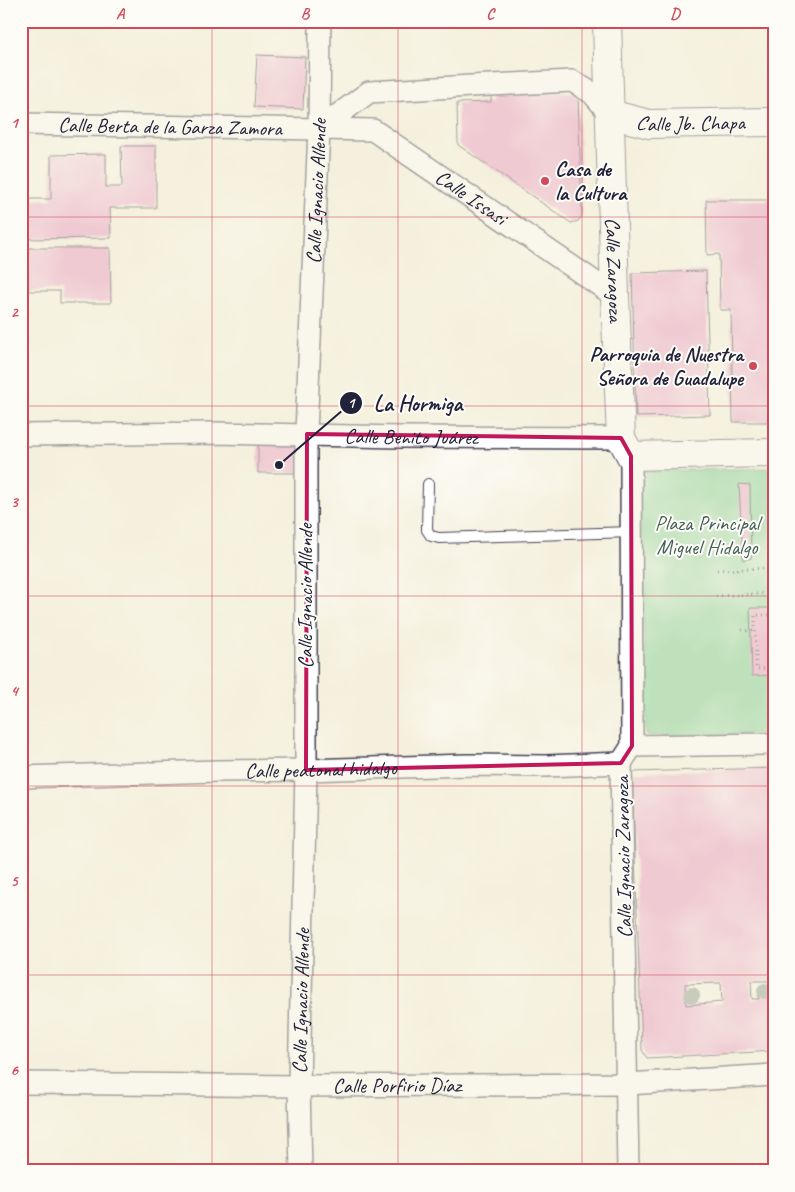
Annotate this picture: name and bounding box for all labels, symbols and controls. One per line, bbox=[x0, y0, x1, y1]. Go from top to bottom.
text: A bbox=[116, 4, 126, 24]
text: B bbox=[301, 4, 311, 24]
text: C bbox=[486, 4, 496, 24]
text: D bbox=[670, 4, 681, 24]
street label: Calle Jb. Chapa bbox=[634, 108, 747, 137]
street label: Calle Berta de la Garza Zamora bbox=[58, 112, 284, 141]
text: 1 bbox=[10, 113, 19, 133]
street label: Calle Ignacio Allende bbox=[300, 117, 332, 264]
place label: Casa de la Cultura bbox=[555, 156, 628, 206]
street label: Calle Issasi bbox=[430, 164, 514, 233]
marker: Casa de la Cultura bbox=[539, 175, 551, 187]
street label: Calle Zaragoza bbox=[600, 217, 629, 325]
text: 2 bbox=[10, 302, 19, 322]
place label: Parroquia de Nuestra Señora de Guadalupe bbox=[589, 341, 745, 391]
marker: Parroquia de Nuestra Señora de Guadalupe bbox=[747, 360, 759, 372]
callout: La Hormiga bbox=[339, 384, 472, 421]
text: La Hormiga bbox=[374, 390, 464, 418]
text: 1 bbox=[348, 394, 357, 413]
street label: Calle Benito Juárez bbox=[344, 423, 480, 450]
text: 3 bbox=[10, 492, 19, 512]
park label: Plaza Principal Miguel Hidalgo bbox=[655, 510, 763, 560]
street label: Calle Ignacio Allende bbox=[292, 521, 318, 668]
text: 4 bbox=[10, 681, 19, 701]
street label: Calle peatonal hidalgo bbox=[245, 754, 399, 784]
street label: Calle Ignacio Zaragoza bbox=[609, 773, 637, 938]
text: 5 bbox=[11, 871, 20, 891]
street label: Calle Ignacio Allende bbox=[286, 926, 316, 1074]
text: 6 bbox=[10, 1060, 19, 1080]
street label: Calle Porfirio Díaz bbox=[333, 1072, 464, 1099]

